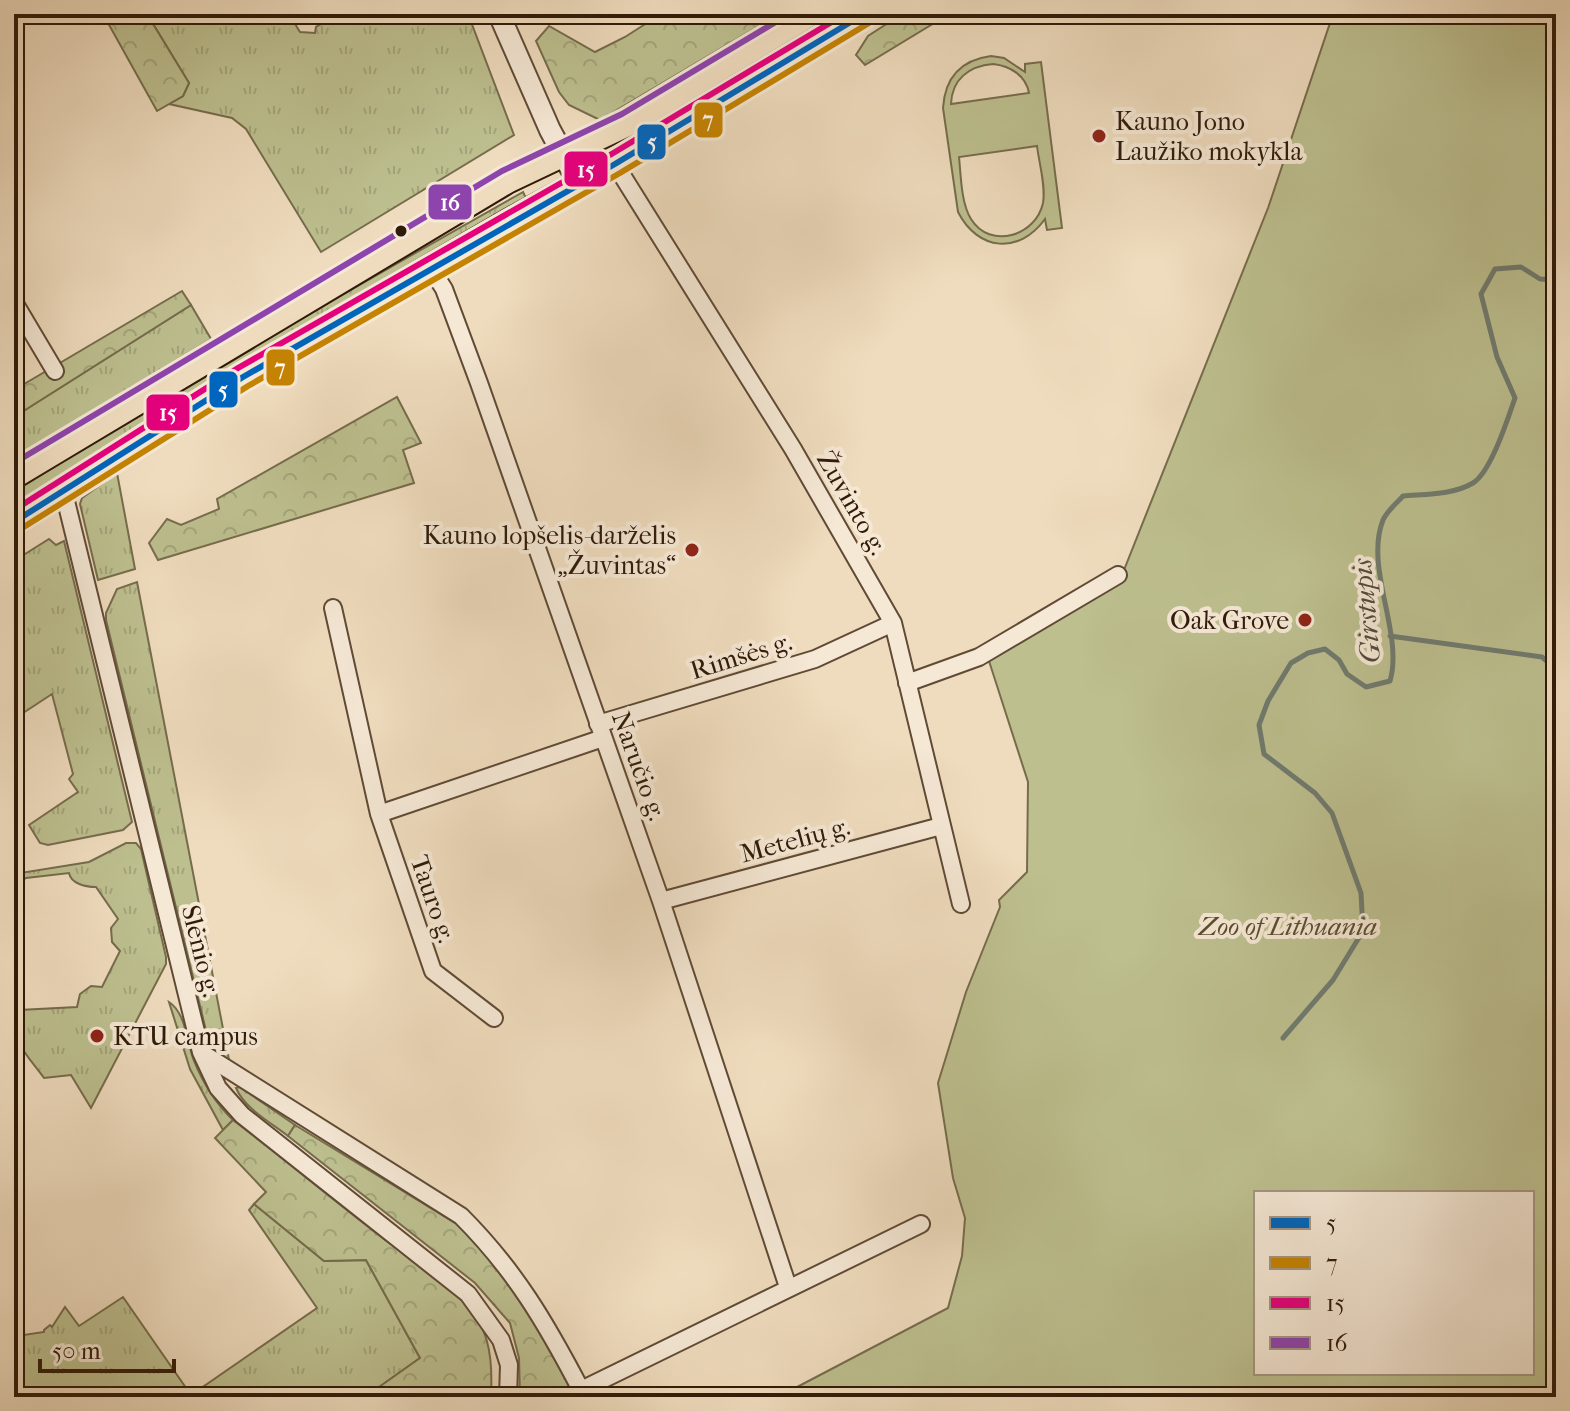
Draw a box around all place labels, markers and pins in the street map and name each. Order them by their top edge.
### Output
place label: Kauno Jono Laužiko mokykla [1115,106,1303,167]
marker: Kauno Jono Laužiko mokykla [1090,127,1108,145]
unlabelled marker [393,223,409,239]
place label: Kauno lopšelis-darželis „Žuvintas“ [423,520,676,581]
marker: Kauno lopšelis-darželis „Žuvintas“ [683,541,701,559]
place label: Oak Grove [1170,605,1289,636]
marker: Oak Grove [1296,611,1314,629]
place label: KTU campus [113,1021,258,1052]
marker: KTU campus [88,1027,106,1045]

